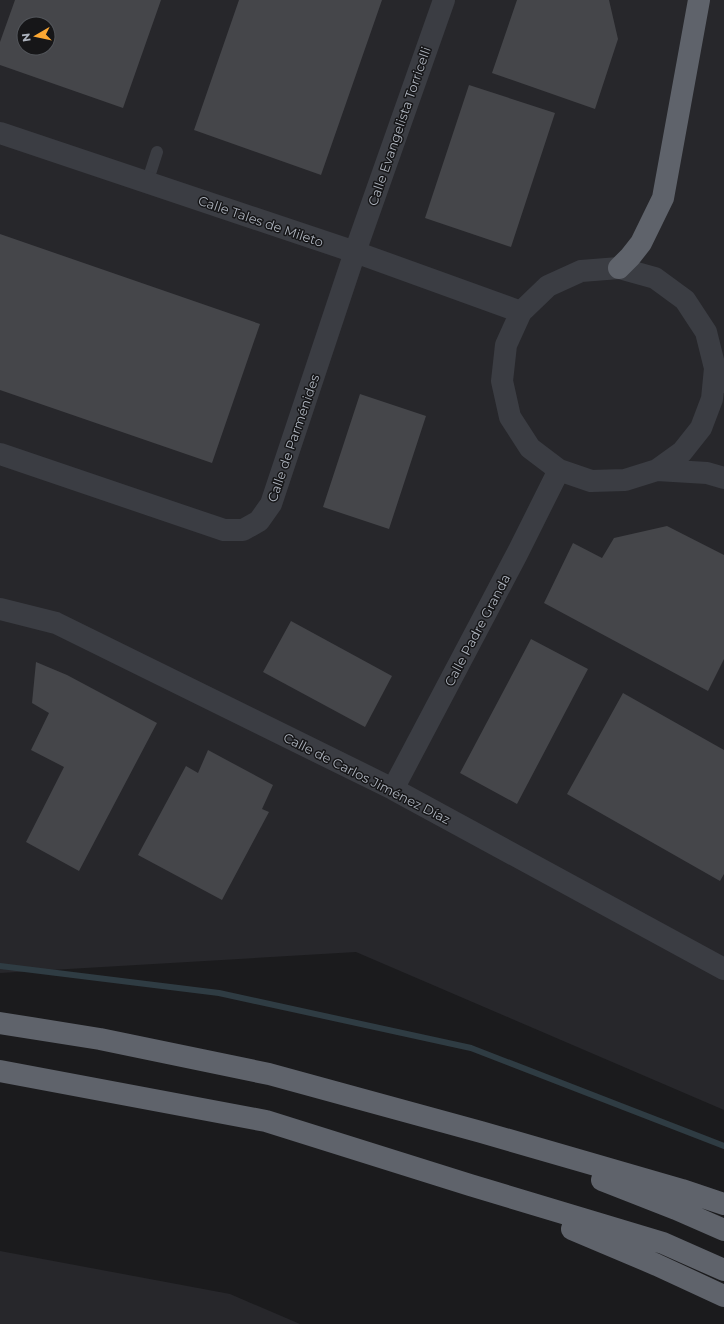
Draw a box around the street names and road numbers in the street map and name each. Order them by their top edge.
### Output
street label: Calle Evangelista Torricelli [364,44,434,208]
street label: Calle Tales de Mileto [196,192,326,250]
street label: Calle de Parménides [264,372,322,504]
street label: Calle Padre Granda [441,571,513,689]
street label: Calle de Carlos Jiménez Díaz [281,729,453,827]

